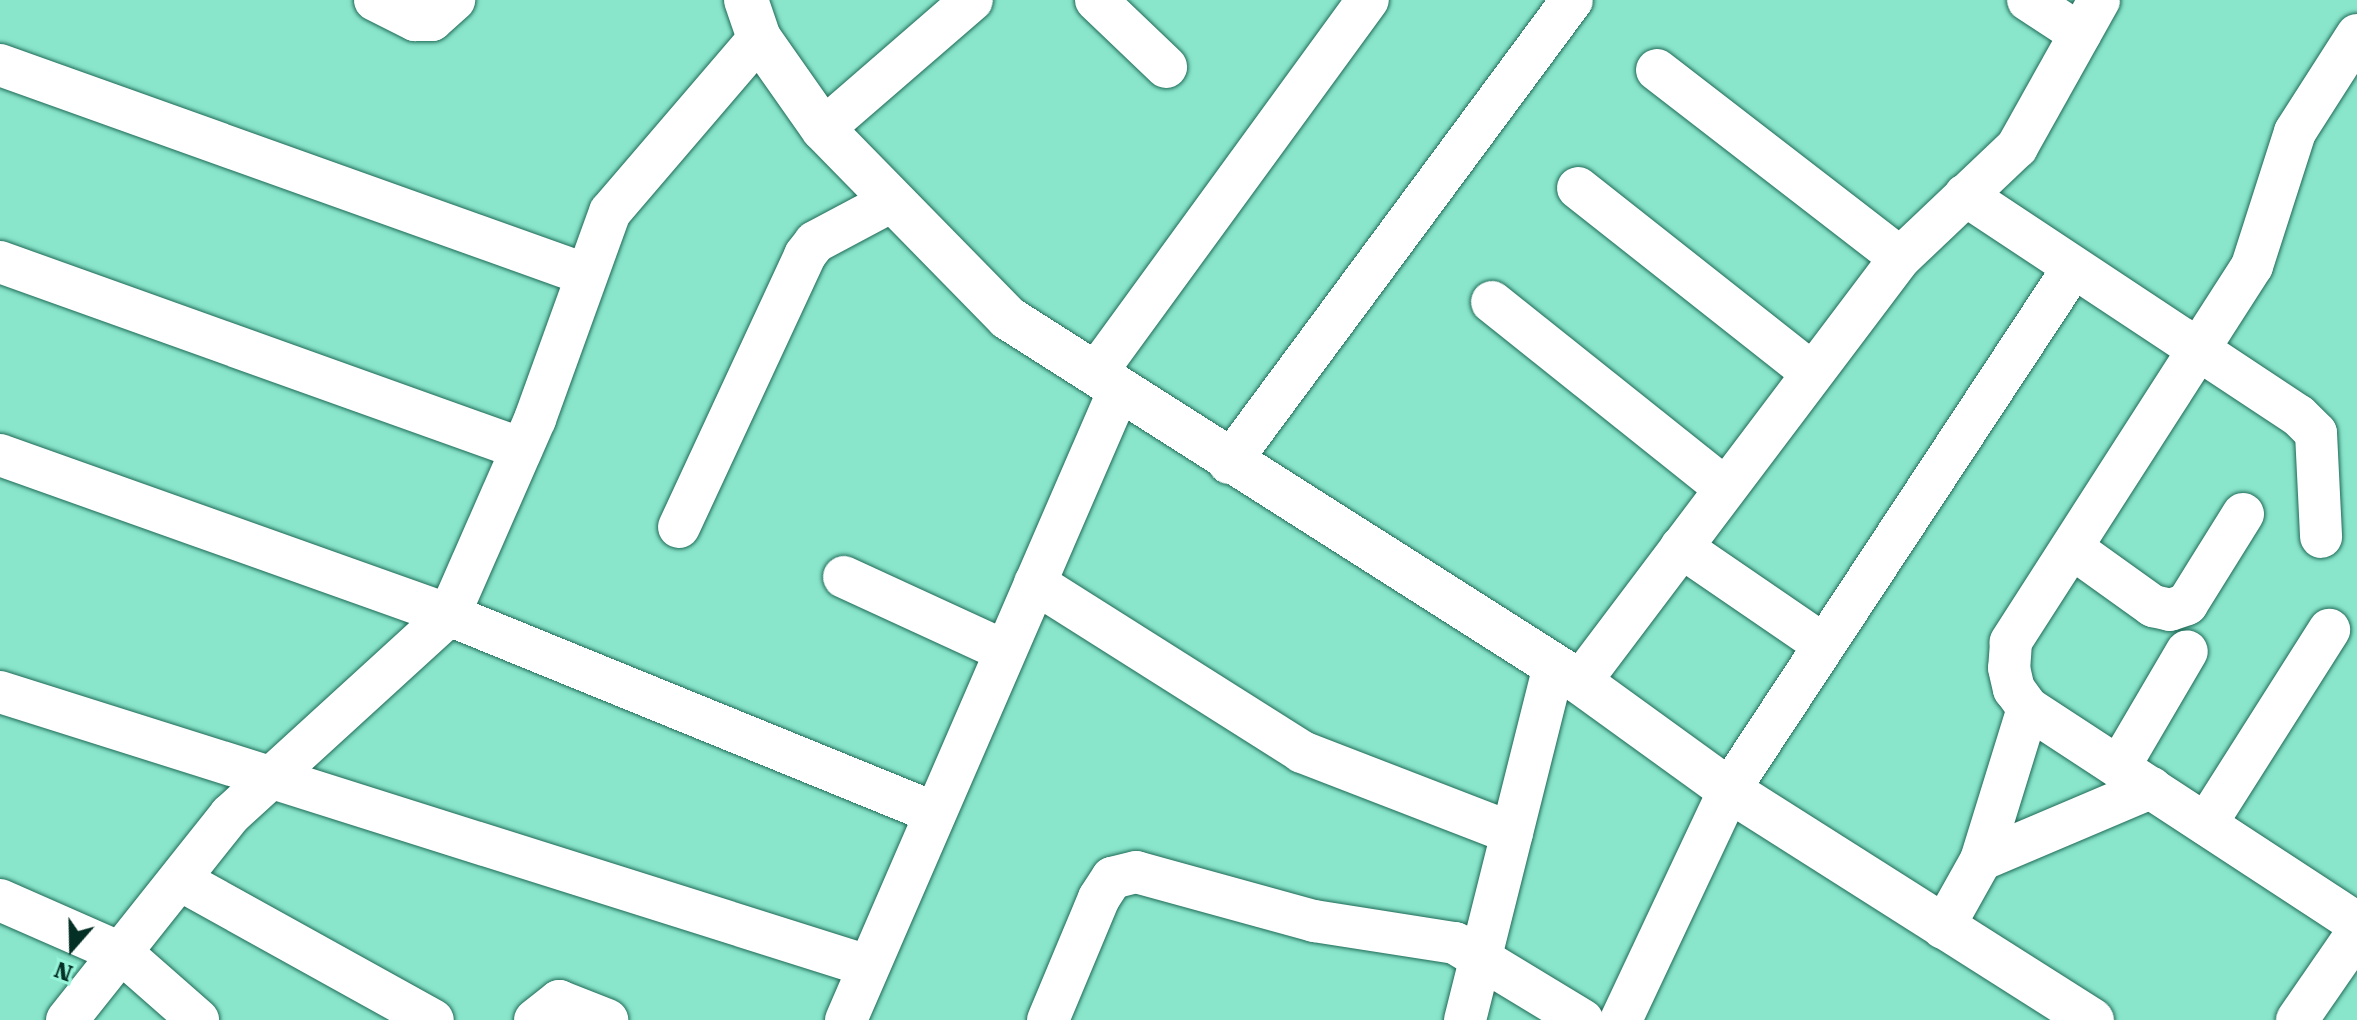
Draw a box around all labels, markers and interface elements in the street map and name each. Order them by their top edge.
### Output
north arrow [32,908,112,988]
text: N [51,956,76,986]

